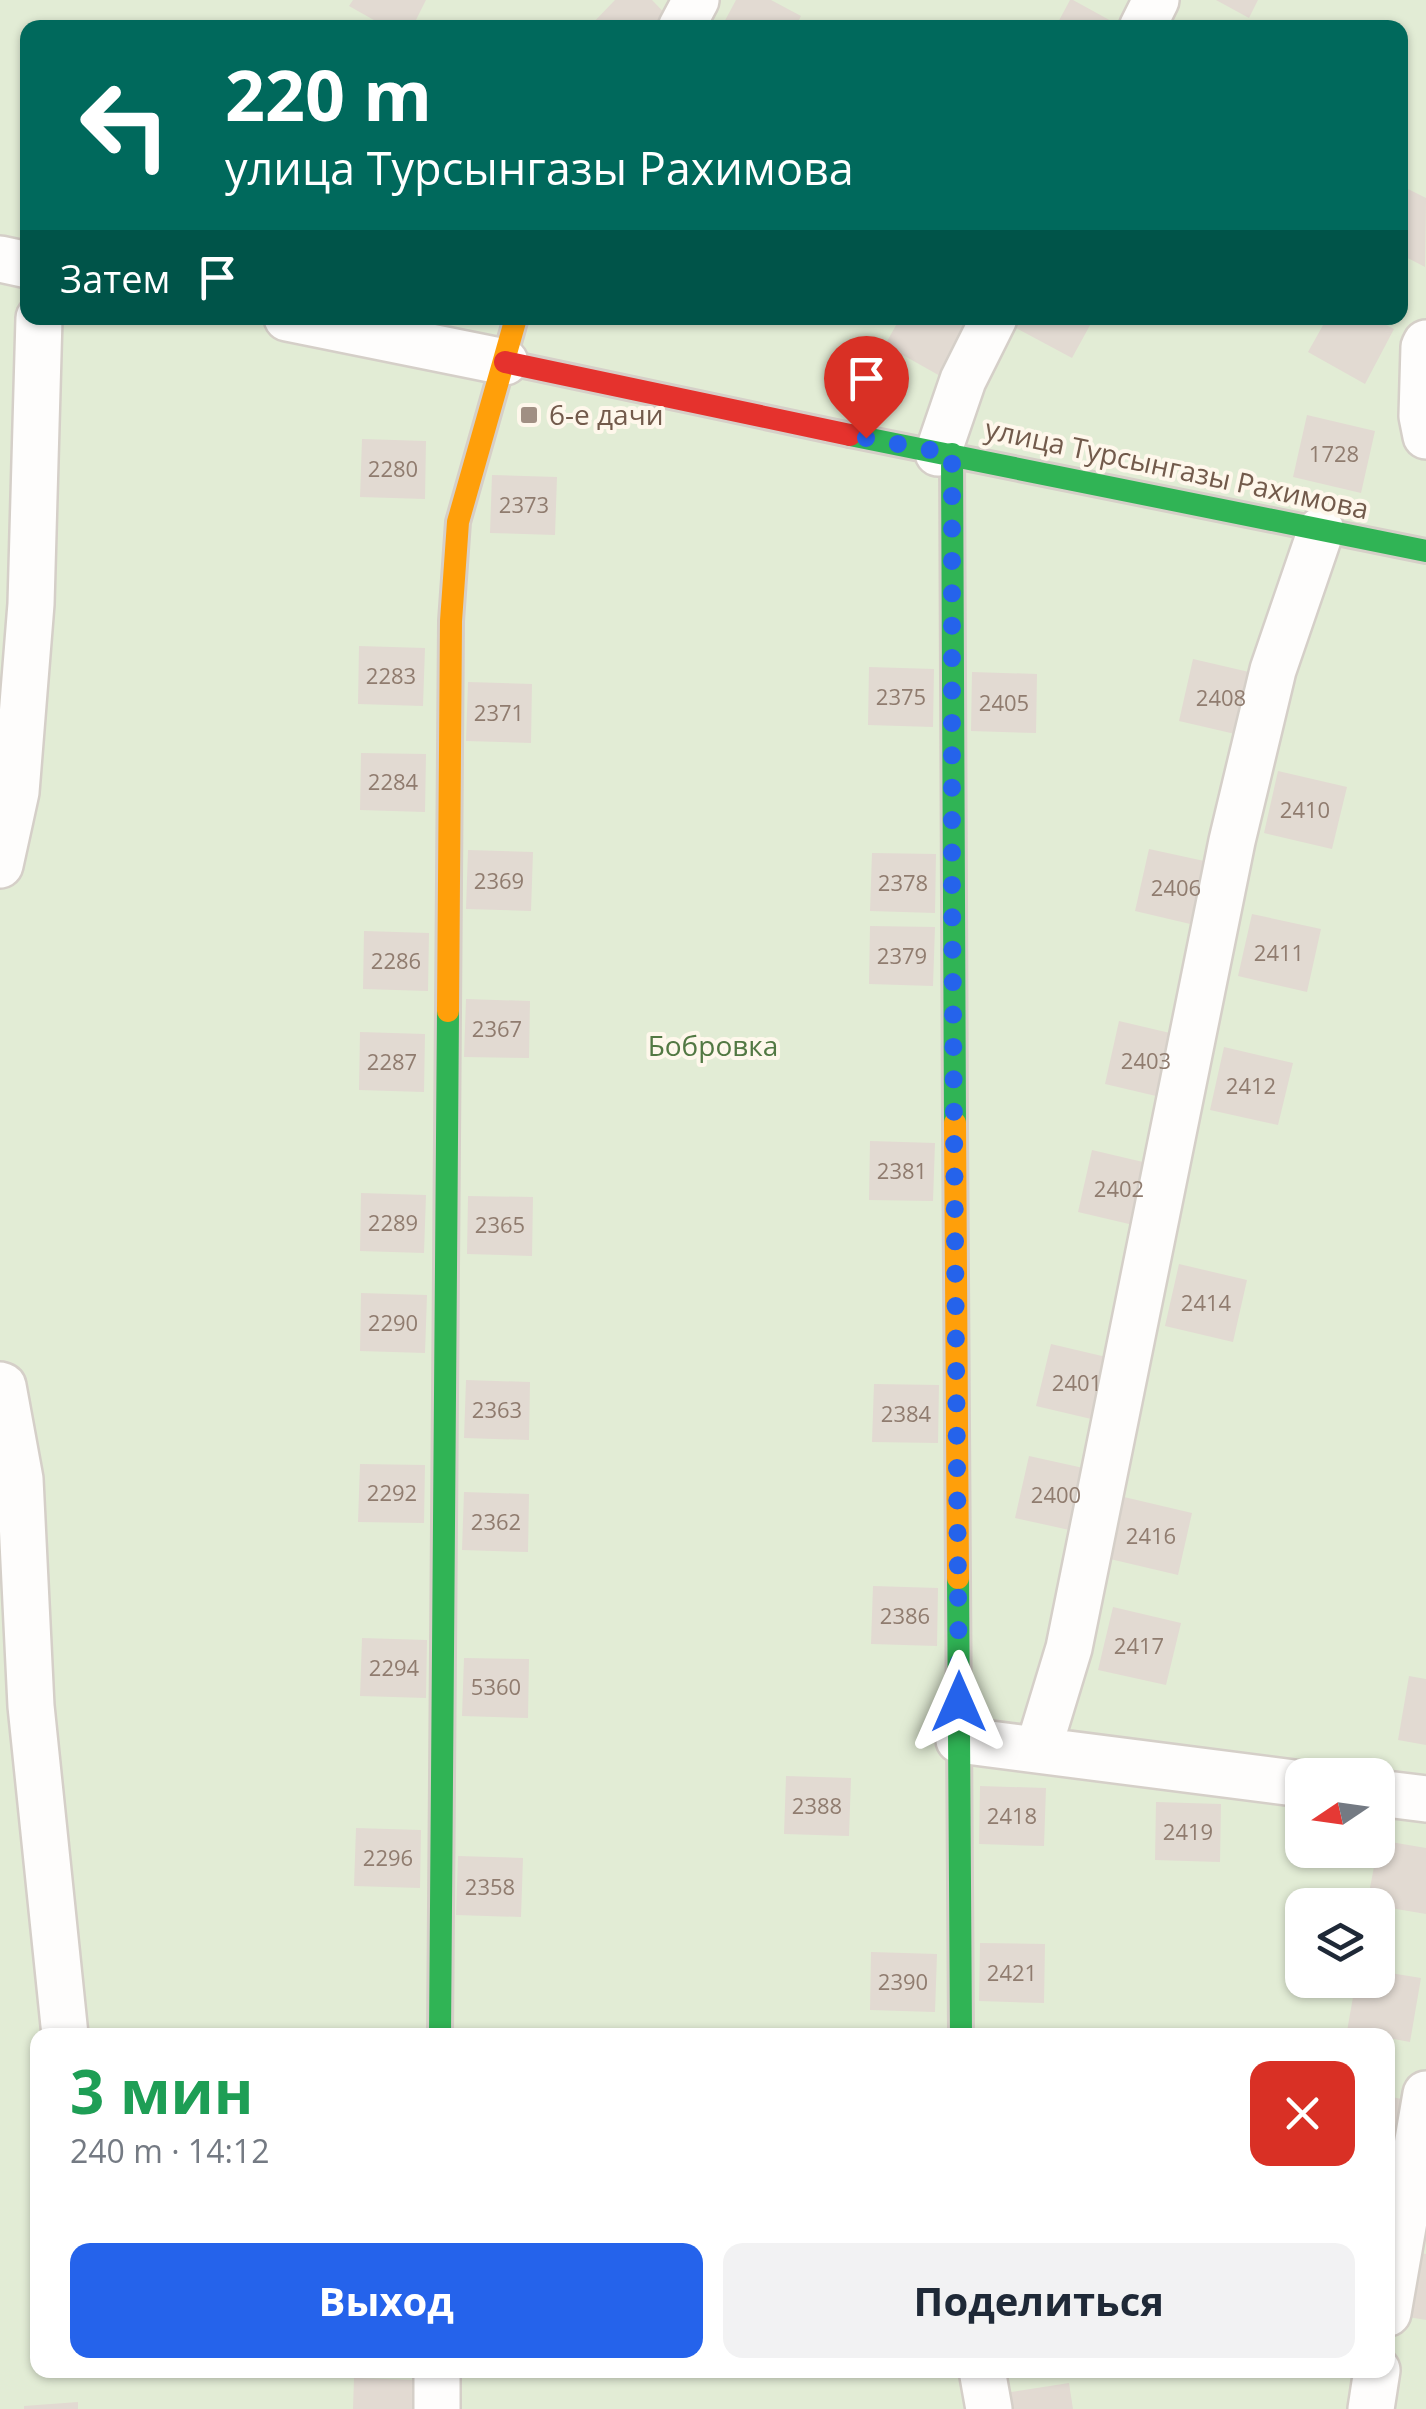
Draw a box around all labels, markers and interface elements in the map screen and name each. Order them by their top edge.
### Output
text: 220 m [225,46,432,142]
icon: left [60,60,190,190]
text: улица Турсынгазы Рахимова [225,137,854,198]
icon: arrive [190,250,245,305]
text: Затем [60,252,170,304]
pin [824,336,909,439]
icon: arrive [839,351,894,406]
place label: 6-е дачи [549,395,663,433]
marker: 6-е дачи [518,404,540,426]
street label: улица Турсынгазы Рахимова [982,409,1373,527]
house number: 1728 [1309,438,1359,468]
house number: 2280 [368,453,418,483]
house number: 2373 [499,489,549,519]
house number: 2283 [366,660,416,690]
house number: 2375 [876,681,926,711]
house number: 2408 [1196,682,1246,712]
house number: 2405 [979,687,1029,717]
house number: 2371 [474,697,524,727]
house number: 2284 [368,766,419,796]
house number: 2410 [1280,794,1330,824]
house number: 2369 [474,865,524,895]
house number: 2378 [878,867,928,897]
house number: 2406 [1151,872,1201,902]
house number: 2411 [1254,937,1304,967]
house number: 2379 [877,940,927,970]
house number: 2286 [371,945,421,975]
house number: 2367 [472,1013,522,1043]
park label: Бобровка [648,1026,778,1064]
house number: 2403 [1121,1045,1171,1075]
house number: 2287 [367,1046,417,1076]
house number: 2412 [1226,1070,1276,1100]
house number: 2381 [877,1155,927,1185]
house number: 2402 [1094,1173,1144,1203]
house number: 2289 [368,1207,418,1237]
house number: 2365 [475,1209,525,1239]
house number: 2414 [1181,1287,1232,1317]
house number: 2290 [368,1307,418,1337]
house number: 2401 [1052,1367,1102,1397]
house number: 2363 [472,1394,522,1424]
house number: 2384 [881,1398,932,1428]
house number: 2292 [367,1477,417,1507]
house number: 2400 [1031,1479,1081,1509]
house number: 2362 [471,1506,521,1536]
house number: 2416 [1126,1520,1176,1550]
house number: 2386 [880,1600,930,1630]
house number: 2417 [1114,1630,1164,1660]
position arrow [907,1650,1011,1754]
house number: 2294 [369,1652,420,1682]
house number: 5360 [471,1671,521,1701]
north arrow [1285,1758,1395,1868]
map controls [1285,1758,1395,1998]
house number: 2388 [792,1790,842,1820]
house number: 2418 [987,1800,1037,1830]
house number: 2419 [1163,1816,1213,1846]
house number: 2296 [363,1842,413,1872]
house number: 2358 [465,1871,515,1901]
button: layers [1285,1888,1395,1998]
house number: 2421 [987,1957,1037,1987]
house number: 2390 [878,1966,928,1996]
text: 3 мин [70,2050,254,2132]
button: close [1250,2061,1355,2166]
text: 240 m · 14:12 [70,2129,269,2172]
button: Выход [70,2243,703,2358]
button: Поделиться [723,2243,1355,2358]

